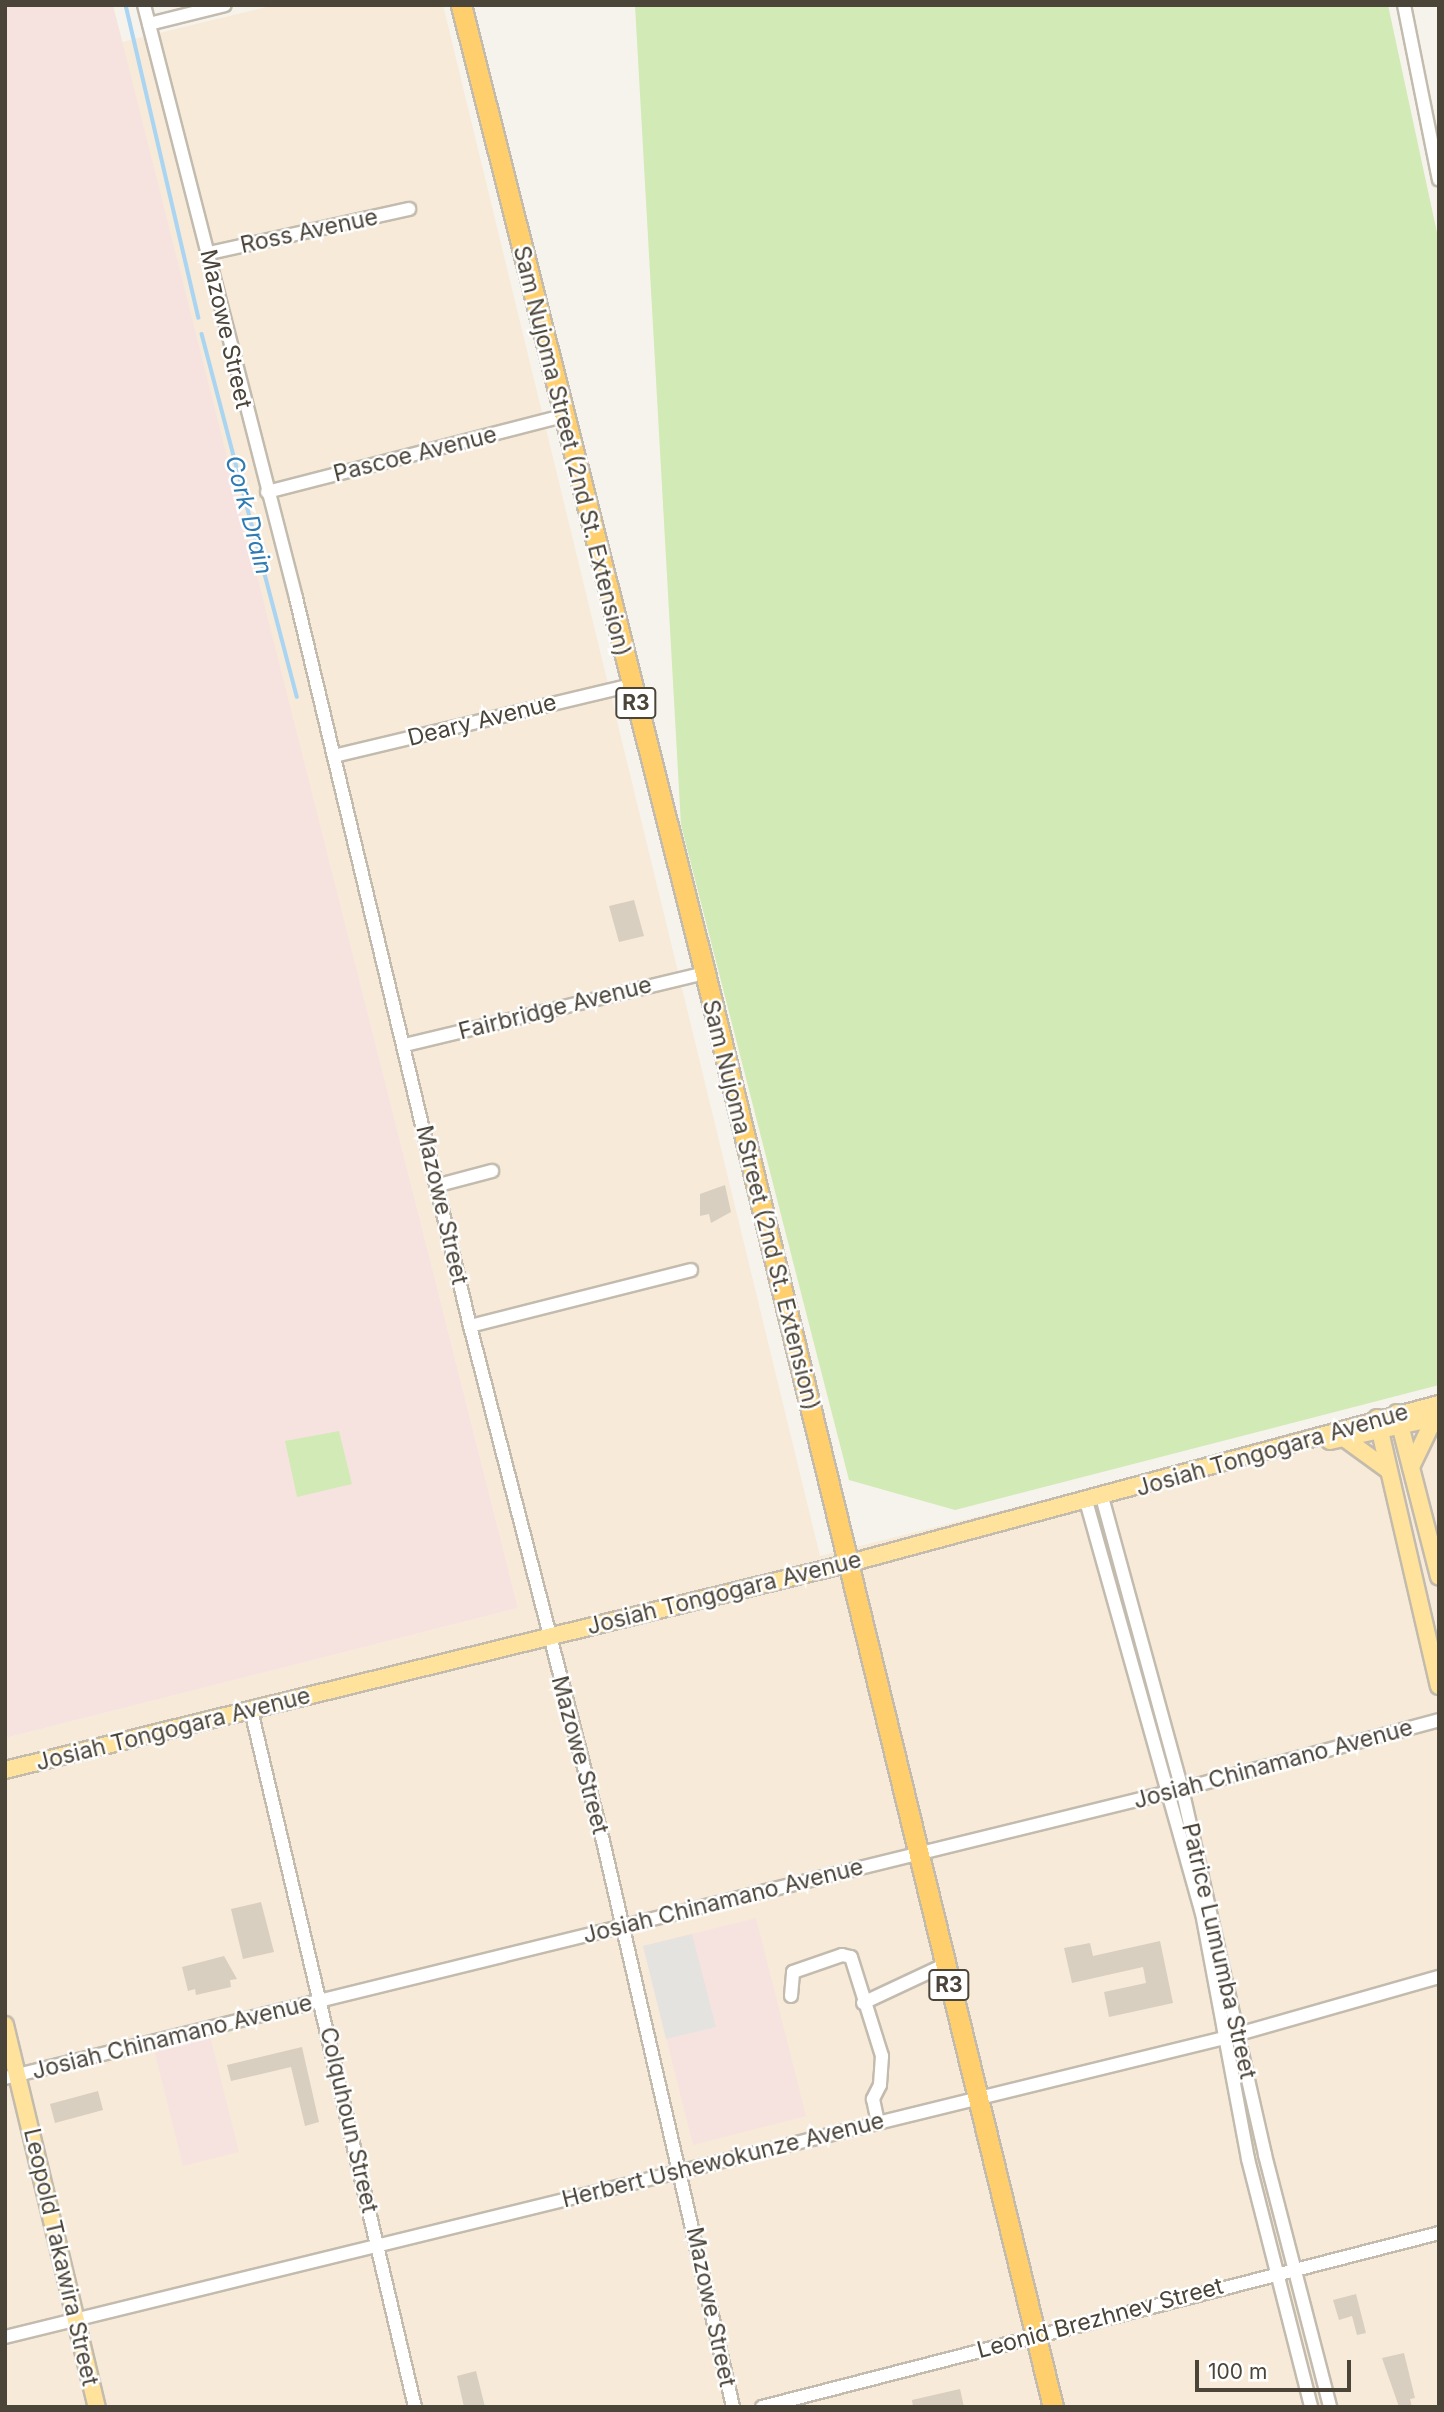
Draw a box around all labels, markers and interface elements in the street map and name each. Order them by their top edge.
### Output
street label: Ross Avenue [238,203,380,259]
street label: Sam Nujoma Street (2nd St. Extension) [508,243,636,659]
street label: Mazowe Street [194,247,258,411]
street label: Pascoe Avenue [330,420,500,488]
water label: Cork Drain [219,452,279,578]
road number: R3 [615,686,657,720]
street label: Deary Avenue [405,688,559,752]
street label: Fairbridge Avenue [456,971,654,1045]
street label: Sam Nujoma Street (2nd St. Extension) [697,997,825,1413]
street label: Mazowe Street [410,1123,474,1287]
street label: Josiah Tongogara Avenue [1133,1398,1411,1502]
street label: Josiah Tongogara Avenue [584,1546,864,1640]
street label: Mazowe Street [546,1673,614,1837]
street label: Josiah Tongogara Avenue [33,1682,313,1776]
street label: Josiah Chinamano Avenue [1130,1713,1416,1815]
street label: Patrice Lumumba Street [1176,1820,1262,2082]
street label: Josiah Chinamano Avenue [580,1853,866,1949]
road number: R3 [928,1968,970,2002]
street label: Josiah Chinamano Avenue [29,1989,315,2085]
street label: Colquhoun Street [314,2024,384,2216]
street label: Herbert Ushewokunze Avenue [559,2107,887,2213]
street label: Leopold Takawira Street [18,2126,104,2388]
street label: Mazowe Street [681,2225,741,2389]
street label: Leonid Brezhnev Street [974,2272,1226,2364]
scale bar [1199,2346,1355,2390]
text: 100 m [1208,2359,1267,2384]

